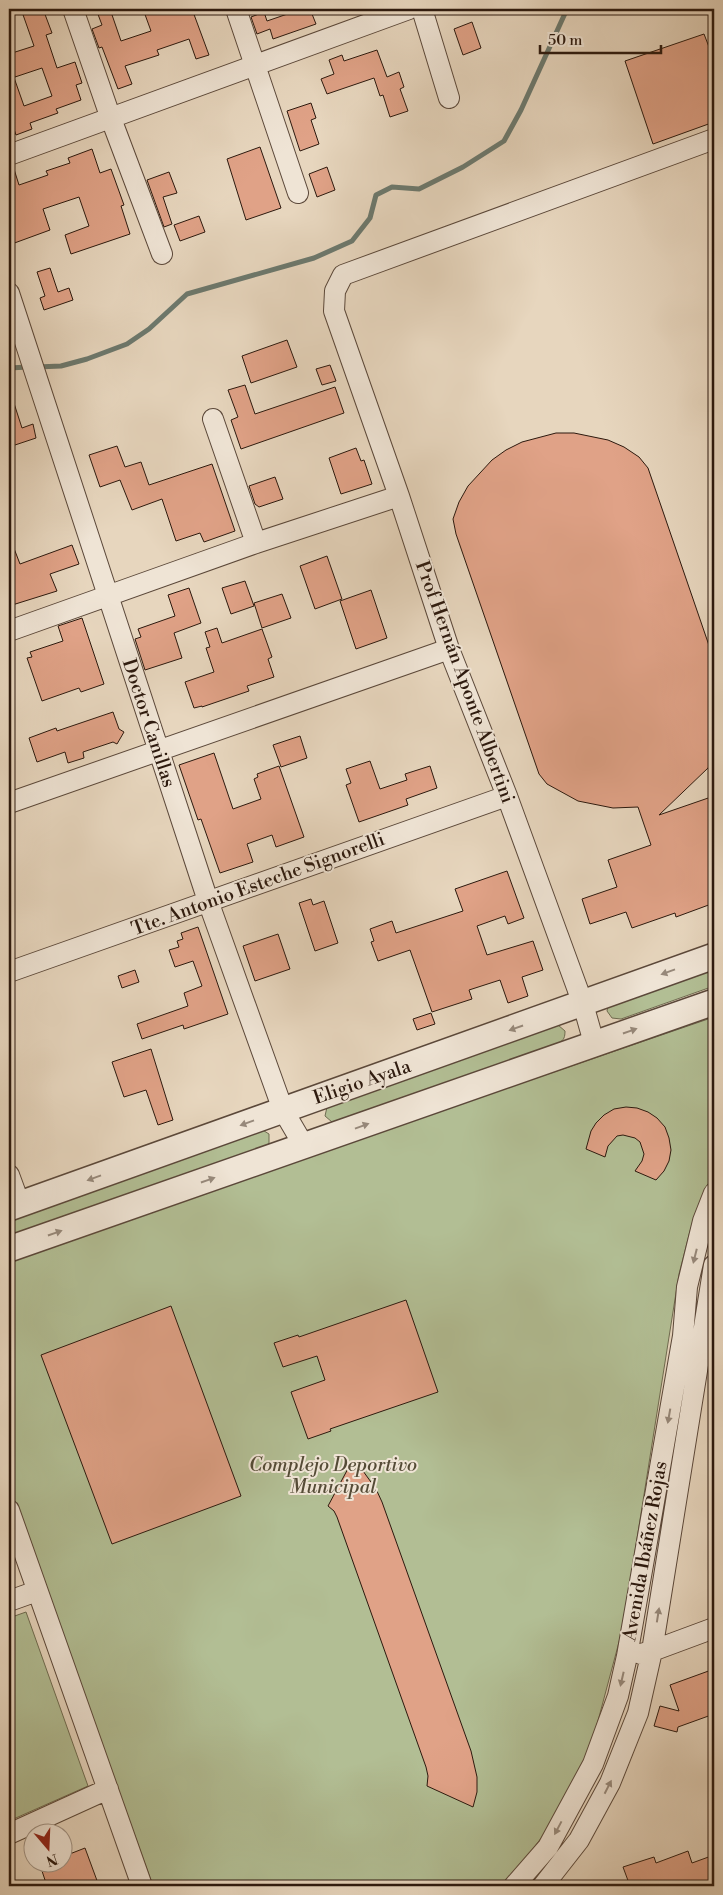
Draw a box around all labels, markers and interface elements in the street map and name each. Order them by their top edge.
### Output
scale bar [540,22,662,54]
text: 50 m [548,31,582,50]
street label: Prof Hernán Aponte Albertini [410,558,520,806]
street label: Doctor Canillas [117,656,181,790]
street label: Tte. Antonio Esteche Signorelli [128,827,388,941]
one-way arrow [661,969,676,976]
one-way arrow [508,1025,523,1032]
one-way arrow [623,1027,638,1034]
street label: Eligio Ayala [310,1054,414,1110]
one-way arrow [239,1119,254,1127]
one-way arrow [354,1122,369,1129]
one-way arrow [86,1174,101,1182]
one-way arrow [201,1176,216,1184]
one-way arrow [48,1229,63,1237]
one-way arrow [691,1248,699,1263]
one-way arrow [664,1408,672,1424]
park label: Complejo Deportivo Municipal [249,1453,417,1499]
street label: Avenida Ibáñez Rojas [617,1459,673,1644]
one-way arrow [654,1606,662,1622]
one-way arrow [618,1672,626,1687]
one-way arrow [604,1780,612,1794]
one-way arrow [554,1821,562,1835]
north arrow [22,1822,72,1872]
text: N [44,1849,60,1870]

